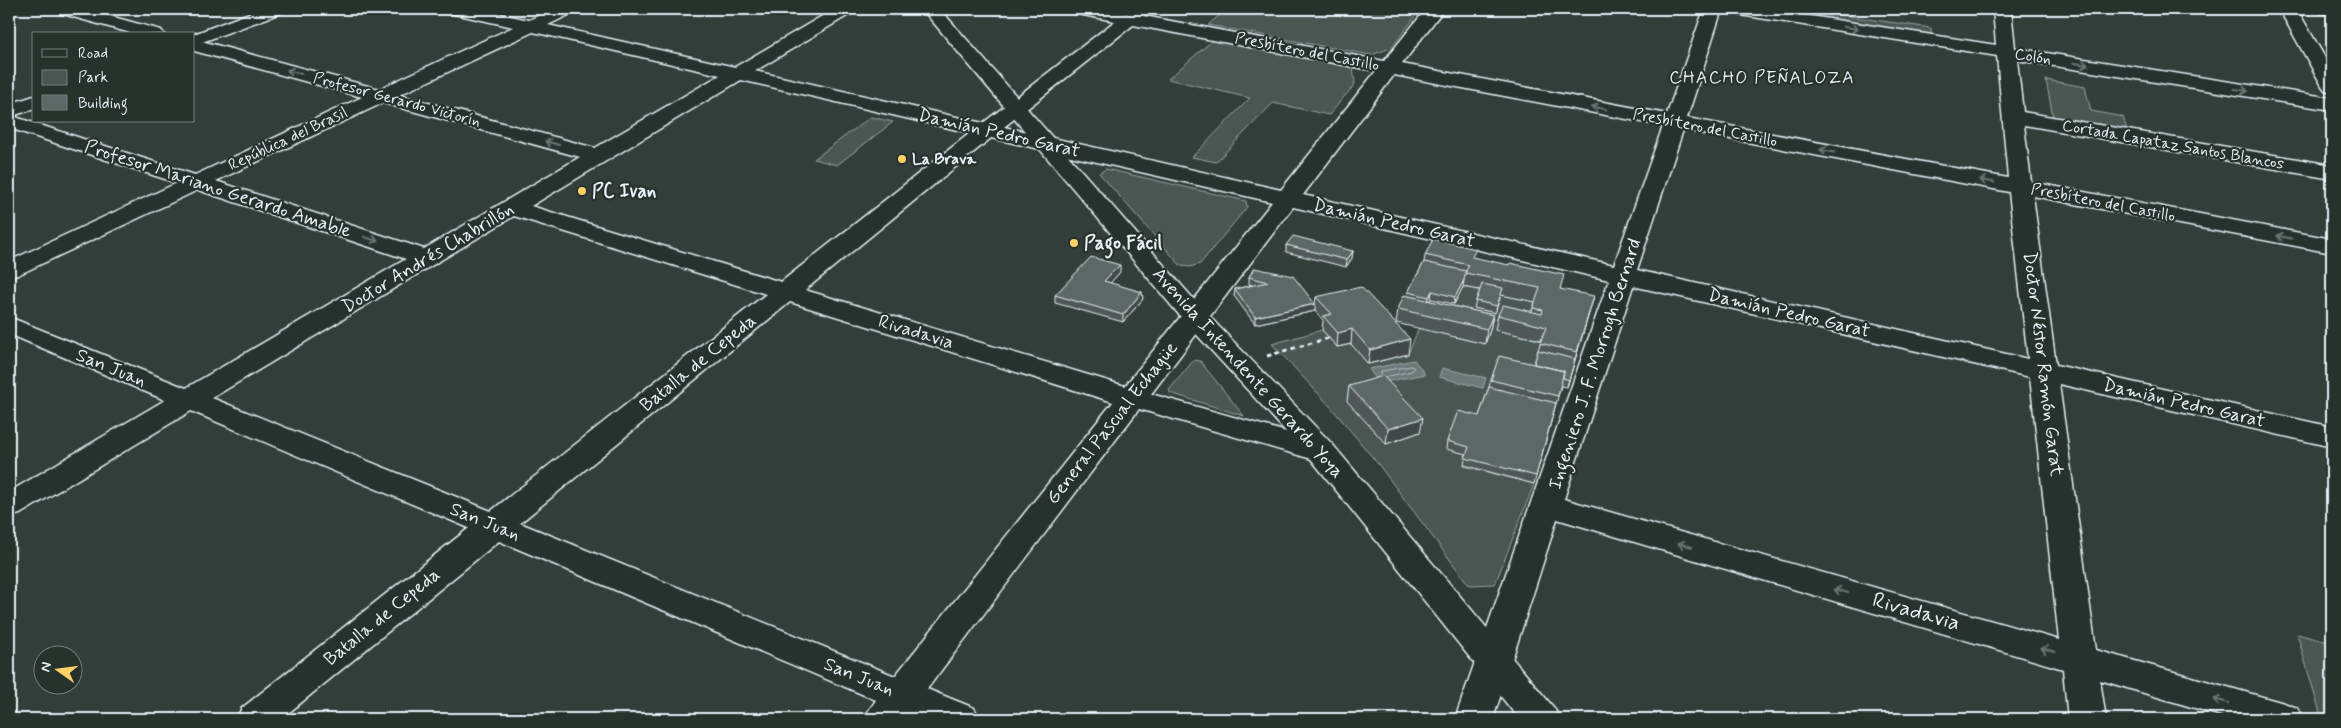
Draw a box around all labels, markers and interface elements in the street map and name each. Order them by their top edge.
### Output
one-way arrow [1843,23,1859,33]
street label: Presbítero del Castillo [1233,28,1381,76]
legend [32,32,195,122]
text: Road [78,44,108,64]
street label: Colón [2013,44,2053,70]
one-way arrow [2072,60,2088,70]
one-way arrow [287,66,303,76]
district label: CHACHO PEÑALOZA [1669,66,1855,90]
text: Park [78,68,108,88]
street label: Profesor Gerardo Victorín [311,68,483,132]
one-way arrow [2233,85,2249,95]
text: Building [78,94,128,115]
street label: República del Brasil [225,102,351,176]
street label: Damián Pedro Garat [916,102,1082,164]
one-way arrow [1591,102,1607,112]
street label: Presbítero del Castillo [1631,104,1779,152]
street label: Cortada Capataz Santos Blancos [2060,115,2286,175]
street label: Profesor Mariano Gerardo Amable [81,134,355,244]
one-way arrow [544,138,560,147]
one-way arrow [1820,146,1836,155]
place label: La Brava [912,149,976,170]
marker: La Brava [896,153,908,165]
one-way arrow [1979,176,1995,185]
place label: PC Ivan [592,179,657,204]
street label: Presbítero del Castillo [2029,179,2177,227]
marker: PC Ivan [576,185,588,197]
street label: Damián Pedro Garat [1311,192,1477,254]
street label: Doctor Andrés Chabrillón [337,197,519,319]
place label: Pago Fácil [1084,231,1163,259]
one-way arrow [2277,232,2293,241]
one-way arrow [363,235,379,245]
street label: Ingeniero J. F. Morrogh Bernard [1543,235,1650,494]
marker: Pago Fácil [1068,237,1080,249]
street label: Doctor Néstor Ramón Garat [2017,250,2069,478]
street label: Avenida Intendente Gerardo Yoya [1146,262,1350,484]
street label: Damián Pedro Garat [1706,282,1872,344]
street label: Batalla de Cepeda [635,308,761,418]
street label: Rivadavia [875,309,957,355]
street label: General Pascual Echagüe [1041,336,1184,510]
street label: San Juan [72,343,150,393]
street label: Damián Pedro Garat [2101,372,2267,434]
street label: San Juan [446,497,524,547]
one-way arrow [1678,540,1694,550]
street label: Batalla de Cepeda [319,562,445,672]
one-way arrow [1834,585,1850,595]
street label: Rivadavia [1869,586,1963,638]
one-way arrow [2040,645,2056,655]
north arrow [32,646,82,696]
street label: San Juan [820,652,898,702]
text: N [36,660,56,674]
one-way arrow [2213,695,2229,705]

